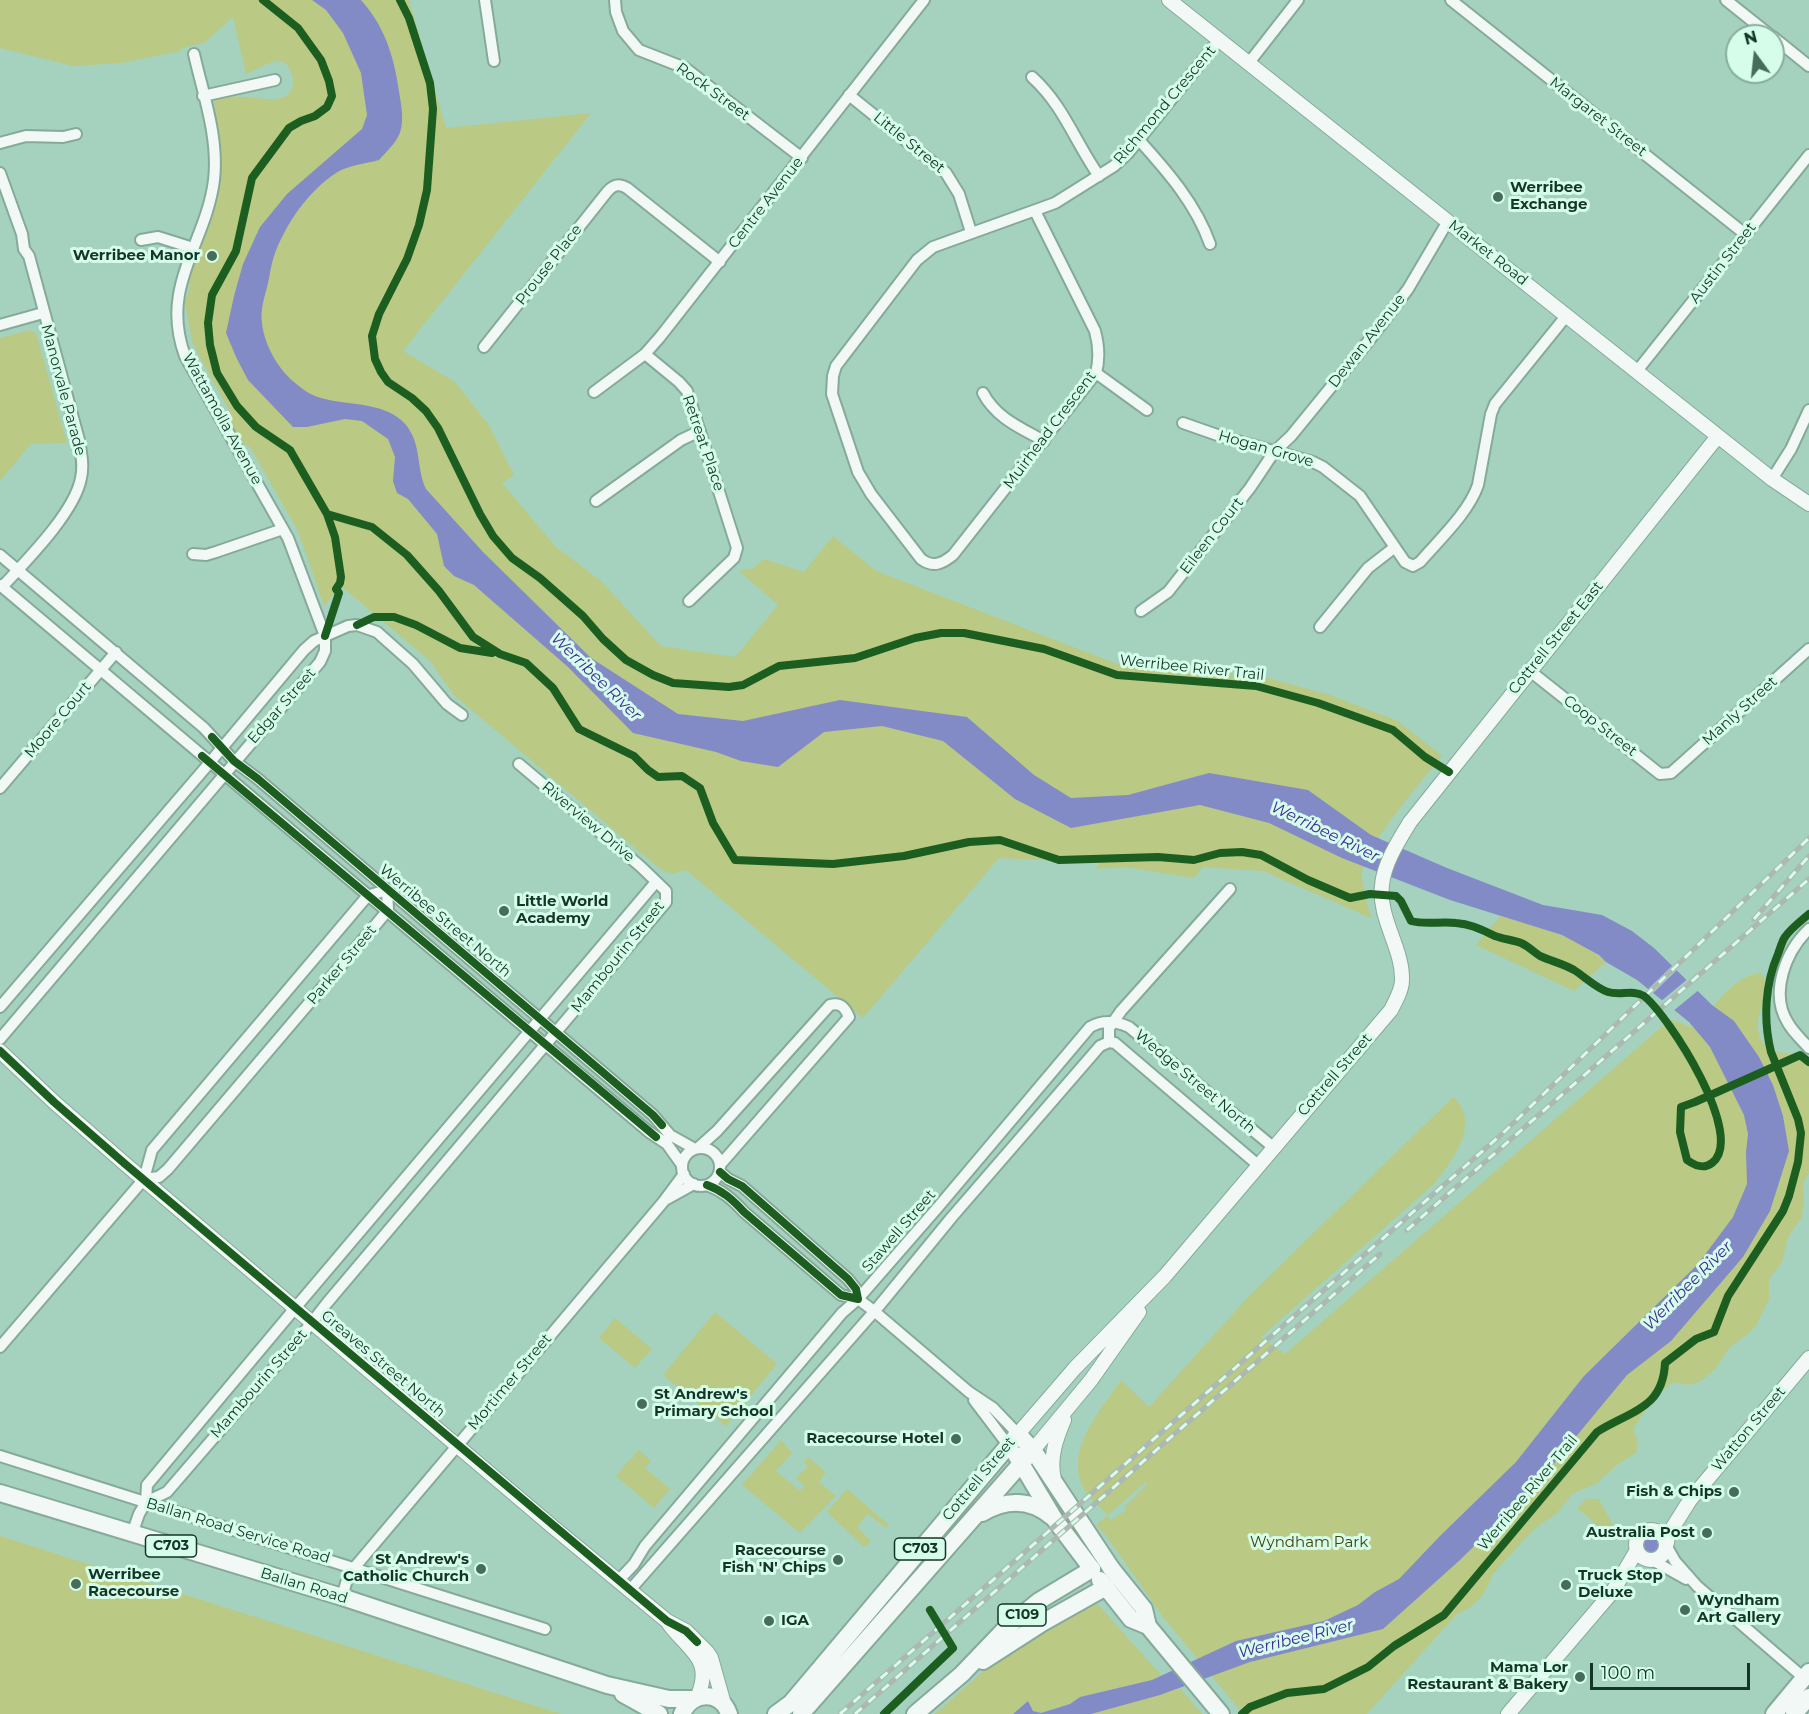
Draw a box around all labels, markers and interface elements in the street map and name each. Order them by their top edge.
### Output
north arrow [1725,24,1785,84]
text: N [1742,27,1759,49]
street label: Richmond Crescent [1110,42,1220,168]
street label: Rock Street [673,59,753,125]
street label: Margaret Street [1546,73,1650,161]
street label: Little Street [869,109,949,177]
street label: Centre Avenue [725,154,807,252]
place label: Werribee Exchange [1510,179,1587,214]
marker: Werribee Exchange [1491,190,1505,204]
street label: Market Road [1445,216,1531,290]
street label: Austin Street [1686,219,1760,307]
street label: Prouse Place [512,221,586,309]
place label: Werribee Manor [73,247,200,265]
marker: Werribee Manor [205,249,219,263]
street label: Dewan Avenue [1325,291,1409,391]
street label: Manorvale Parade [37,322,89,458]
street label: Wattamolla Avenue [178,350,266,488]
street label: Muirhead Crescent [1000,368,1100,492]
street label: Retreat Place [678,393,728,493]
street label: Hogan Grove [1216,427,1316,471]
street label: Eileen Court [1176,494,1248,578]
street label: Cottrell Street East [1505,578,1607,698]
water label: Werribee River [547,629,645,725]
street label: Werribee River Trail [1119,651,1265,685]
street label: Edgar Street [244,664,320,748]
street label: Manly Street [1699,673,1781,749]
street label: Moore Court [21,678,95,762]
street label: Coop Street [1560,692,1640,760]
street label: Riverview Drive [538,778,638,866]
water label: Werribee River [1268,798,1382,866]
street label: Werribee Street North [376,861,514,981]
place label: Little World Academy [516,893,608,928]
street label: Mambourin Street [568,898,668,1016]
marker: Little World Academy [497,904,511,918]
street label: Parker Street [304,922,380,1008]
street label: Wedge Street North [1131,1026,1259,1138]
street label: Cottrell Street [1294,1030,1376,1120]
street label: Stawell Street [858,1186,940,1276]
water label: Werribee River [1640,1238,1736,1334]
street label: Greaves Street North [317,1307,449,1421]
street label: Mambourin Street [207,1326,311,1442]
street label: Mortimer Street [464,1330,556,1434]
street label: Watton Street [1708,1383,1790,1475]
place label: St Andrew's Primary School [654,1386,773,1421]
marker: St Andrew's Primary School [635,1397,649,1411]
place label: Racecourse Hotel [806,1430,944,1448]
street label: Werribee River Trail [1474,1431,1582,1555]
marker: Racecourse Hotel [949,1432,963,1446]
street label: Cottrell Street [939,1433,1019,1525]
place label: Fish & Chips [1626,1483,1722,1501]
marker: Fish & Chips [1727,1485,1741,1499]
street label: Ballan Road Service Road [144,1494,332,1568]
place label: Australia Post [1586,1524,1695,1542]
marker: Australia Post [1700,1526,1714,1540]
park label: Wyndham Park [1250,1534,1368,1552]
road number: C703 [146,1535,196,1557]
road number: C703 [894,1538,946,1560]
place label: Racecourse Fish 'N' Chips [722,1542,826,1577]
place label: St Andrew's Catholic Church [343,1551,469,1586]
marker: Racecourse Fish 'N' Chips [831,1553,845,1567]
marker: St Andrew's Catholic Church [474,1562,488,1576]
street label: Ballan Road [258,1564,350,1608]
place label: Werribee Racecourse [88,1566,179,1601]
place label: Truck Stop Deluxe [1578,1567,1663,1602]
marker: Werribee Racecourse [69,1577,83,1591]
marker: Truck Stop Deluxe [1559,1578,1573,1592]
place label: Wyndham Art Gallery [1697,1592,1781,1627]
marker: Wyndham Art Gallery [1678,1603,1692,1617]
road number: C109 [998,1604,1046,1626]
place label: IGA [781,1612,809,1630]
marker: IGA [762,1614,776,1628]
water label: Werribee River [1236,1615,1356,1663]
scale bar [1593,1651,1754,1689]
place label: Mama Lor Restaurant & Bakery [1407,1659,1568,1694]
text: 100 m [1601,1662,1655,1684]
marker: Mama Lor Restaurant & Bakery [1573,1670,1587,1684]

